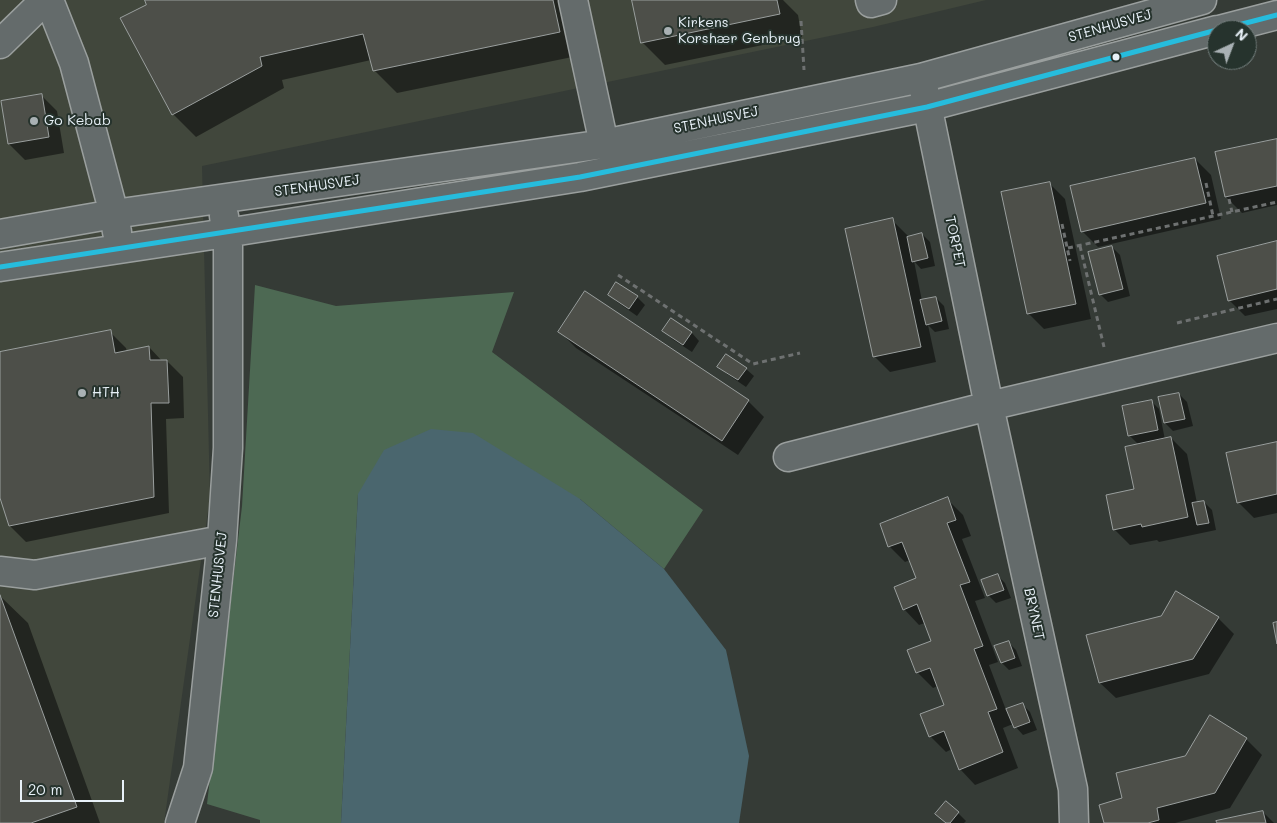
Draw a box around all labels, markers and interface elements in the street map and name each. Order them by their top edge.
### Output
street label: STENHUSVEJ [1066,6,1154,46]
place label: Kirkens Korshær Genbrug [678,15,800,48]
north arrow [1207,20,1257,70]
text: N [1232,24,1252,45]
marker: Kirkens Korshær Genbrug [662,25,674,37]
unlabelled marker [1111,52,1121,62]
street label: STENHUSVEJ [672,103,760,137]
place label: Go Kebab [44,113,111,129]
marker: Go Kebab [28,115,40,127]
street label: STENHUSVEJ [273,172,361,200]
street label: TORPET [941,215,969,269]
place label: HTH [92,385,120,401]
marker: HTH [76,387,88,399]
street label: STENHUSVEJ [205,531,231,619]
street label: BRYNET [1020,586,1048,642]
scale bar [22,770,126,802]
text: 20 m [28,779,62,799]

